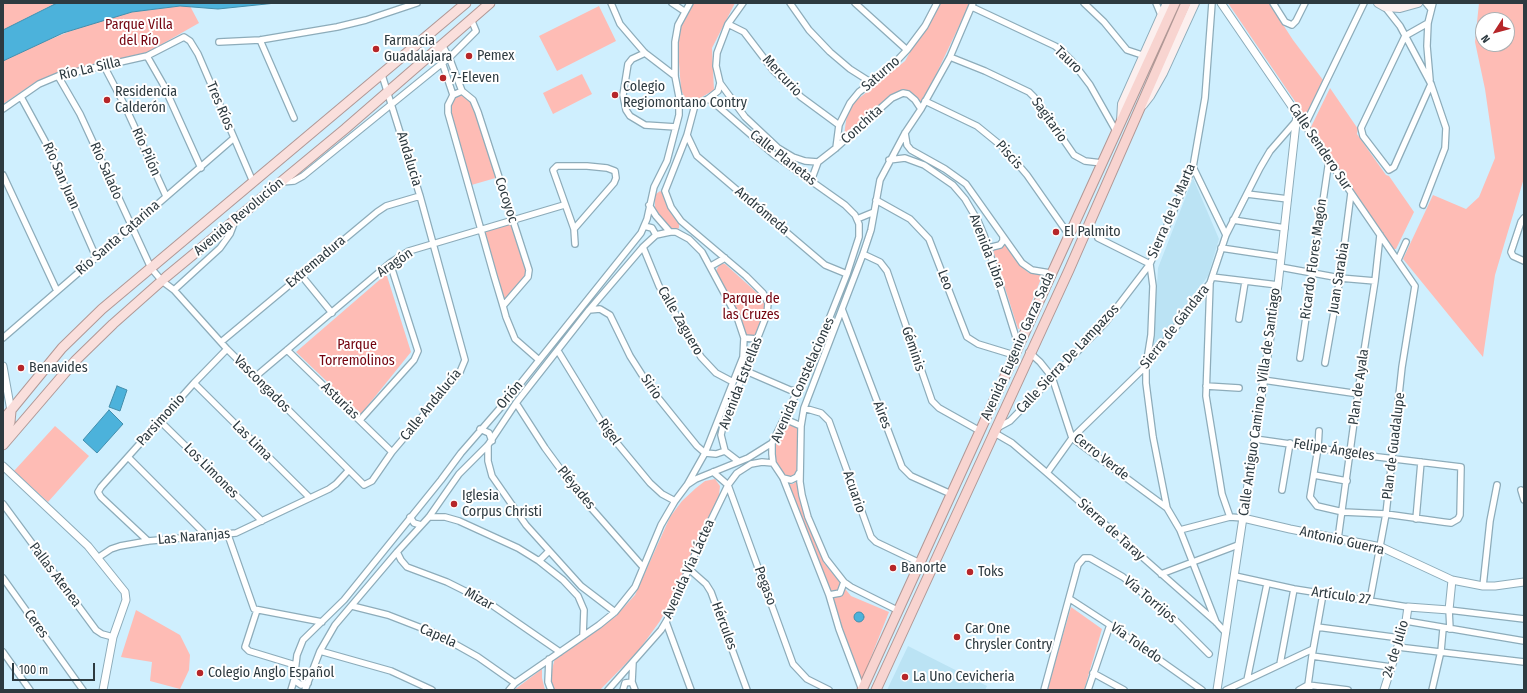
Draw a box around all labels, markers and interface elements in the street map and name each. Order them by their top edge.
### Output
north arrow [1475,12,1515,52]
park label: Parque Villa del Río [105,17,173,50]
text: N [1478,32,1493,45]
place label: Farmacia Guadalajara [384,33,452,66]
street label: Tauro [1051,43,1085,77]
marker: Farmacia Guadalajara [371,44,381,54]
place label: Pemex [477,48,515,64]
marker: Pemex [464,51,474,61]
street label: Mercurio [759,52,805,100]
street label: Saturno [858,53,904,95]
street label: Río La Silla [58,54,122,84]
place label: 7-Eleven [451,70,499,86]
marker: 7-Eleven [438,73,448,83]
street label: Tres Ríos [202,79,238,133]
place label: Colegio Regiomontano Contry [623,79,747,112]
place label: Residencia Calderón [115,84,177,116]
marker: Colegio Regiomontano Contry [610,90,620,100]
street label: Sagitario [1028,94,1070,146]
marker: Residencia Calderón [102,95,112,105]
street label: Calle Sendero Sur [1285,100,1355,194]
street label: Conchita [838,102,886,148]
street label: Río Pilón [128,125,164,179]
street label: Calle Planetas [746,127,820,189]
street label: Andalucia [393,130,425,188]
street label: Piscis [992,137,1026,173]
street label: Río San Juan [39,140,83,212]
street label: Río Salado [86,140,126,202]
street label: Sierra de la Marta [1144,161,1200,261]
street label: Avenida Revolución [191,175,287,259]
street label: Cocoyoc [491,175,521,225]
street label: Andrómeda [731,183,793,239]
street label: Río Santa Catarina [73,197,163,279]
street label: Ricardo Flores Magón [1297,197,1331,321]
street label: Avenida Libra [965,212,1009,290]
place label: El Palmito [1064,224,1120,240]
marker: El Palmito [1051,227,1061,237]
street label: Extremadura [283,232,349,292]
street label: Juan Sarabia [1325,241,1353,315]
street label: Aragón [374,245,416,281]
street label: Leo [934,268,956,292]
street label: Avenida Eugenio Garza Sada [978,269,1058,423]
street label: Sierra de Gándara [1137,281,1213,373]
street label: Calle Zaguero [654,284,706,358]
street label: Calle Antiguo Camino a Villa de Santiago [1236,287,1284,517]
park label: Parque de las Cruzes [722,291,780,324]
street label: Calle Sierra De Lampazos [1013,301,1123,417]
street label: Avenida Constelaciones [768,315,838,445]
street label: Géminis [898,324,928,374]
street label: Avenida Estrellas [716,334,766,432]
park label: Parque Torremolinos [319,337,395,370]
street label: Plan de Ayala [1345,348,1373,426]
street label: Vascongados [230,352,294,416]
place label: Benavides [29,360,88,376]
marker: Benavides [16,363,26,373]
street label: Calle Andalucía [397,366,465,444]
street label: Sirio [637,371,665,403]
street label: Orión [493,377,527,413]
street label: Asturias [317,379,363,423]
street label: Parsimonio [133,391,189,449]
street label: Plan de Guadalupe [1379,391,1409,501]
street label: Aires [869,399,895,431]
street label: Rigel [594,416,624,448]
street label: Las Lima [229,418,275,464]
street label: Cerro Verde [1070,430,1132,484]
street label: Felipe Ángeles [1292,435,1376,465]
street label: Los Limones [180,440,242,502]
street label: Pléyades [553,463,599,513]
street label: Acuario [839,469,869,515]
place label: Iglesia Corpus Christi [462,488,542,520]
street label: Sierra de Taray [1074,495,1148,565]
marker: Iglesia Corpus Christi [449,499,459,509]
street label: Avenida Vía Láctea [660,517,718,621]
street label: Antonio Guerra [1298,523,1386,559]
street label: Las Naranjas [157,525,231,549]
street label: Pallas Atenea [25,539,85,611]
place label: Banorte [901,560,946,576]
marker: Banorte [888,563,898,573]
street label: Pegaso [750,564,780,608]
place label: Toks [978,564,1004,580]
marker: Toks [965,567,975,577]
street label: Vía Torrijos [1120,573,1180,627]
street label: Mizar [462,584,496,614]
street label: Artículo 27 [1310,584,1372,608]
street label: Hércules [708,600,740,652]
street label: Ceres [20,606,52,642]
street label: 24 de Julio [1379,618,1413,680]
street label: Vía Toledo [1107,619,1165,667]
street label: Capela [417,620,459,652]
place label: Car One Chrysler Contry [965,621,1052,654]
marker: Car One Chrysler Contry [952,632,962,642]
scale bar [14,655,97,681]
text: 100 m [19,663,48,677]
place label: Colegio Anglo Español [208,665,334,681]
marker: Colegio Anglo Español [195,668,205,678]
place label: La Uno Cevicheria [913,669,1015,685]
marker: La Uno Cevicheria [900,672,910,682]

